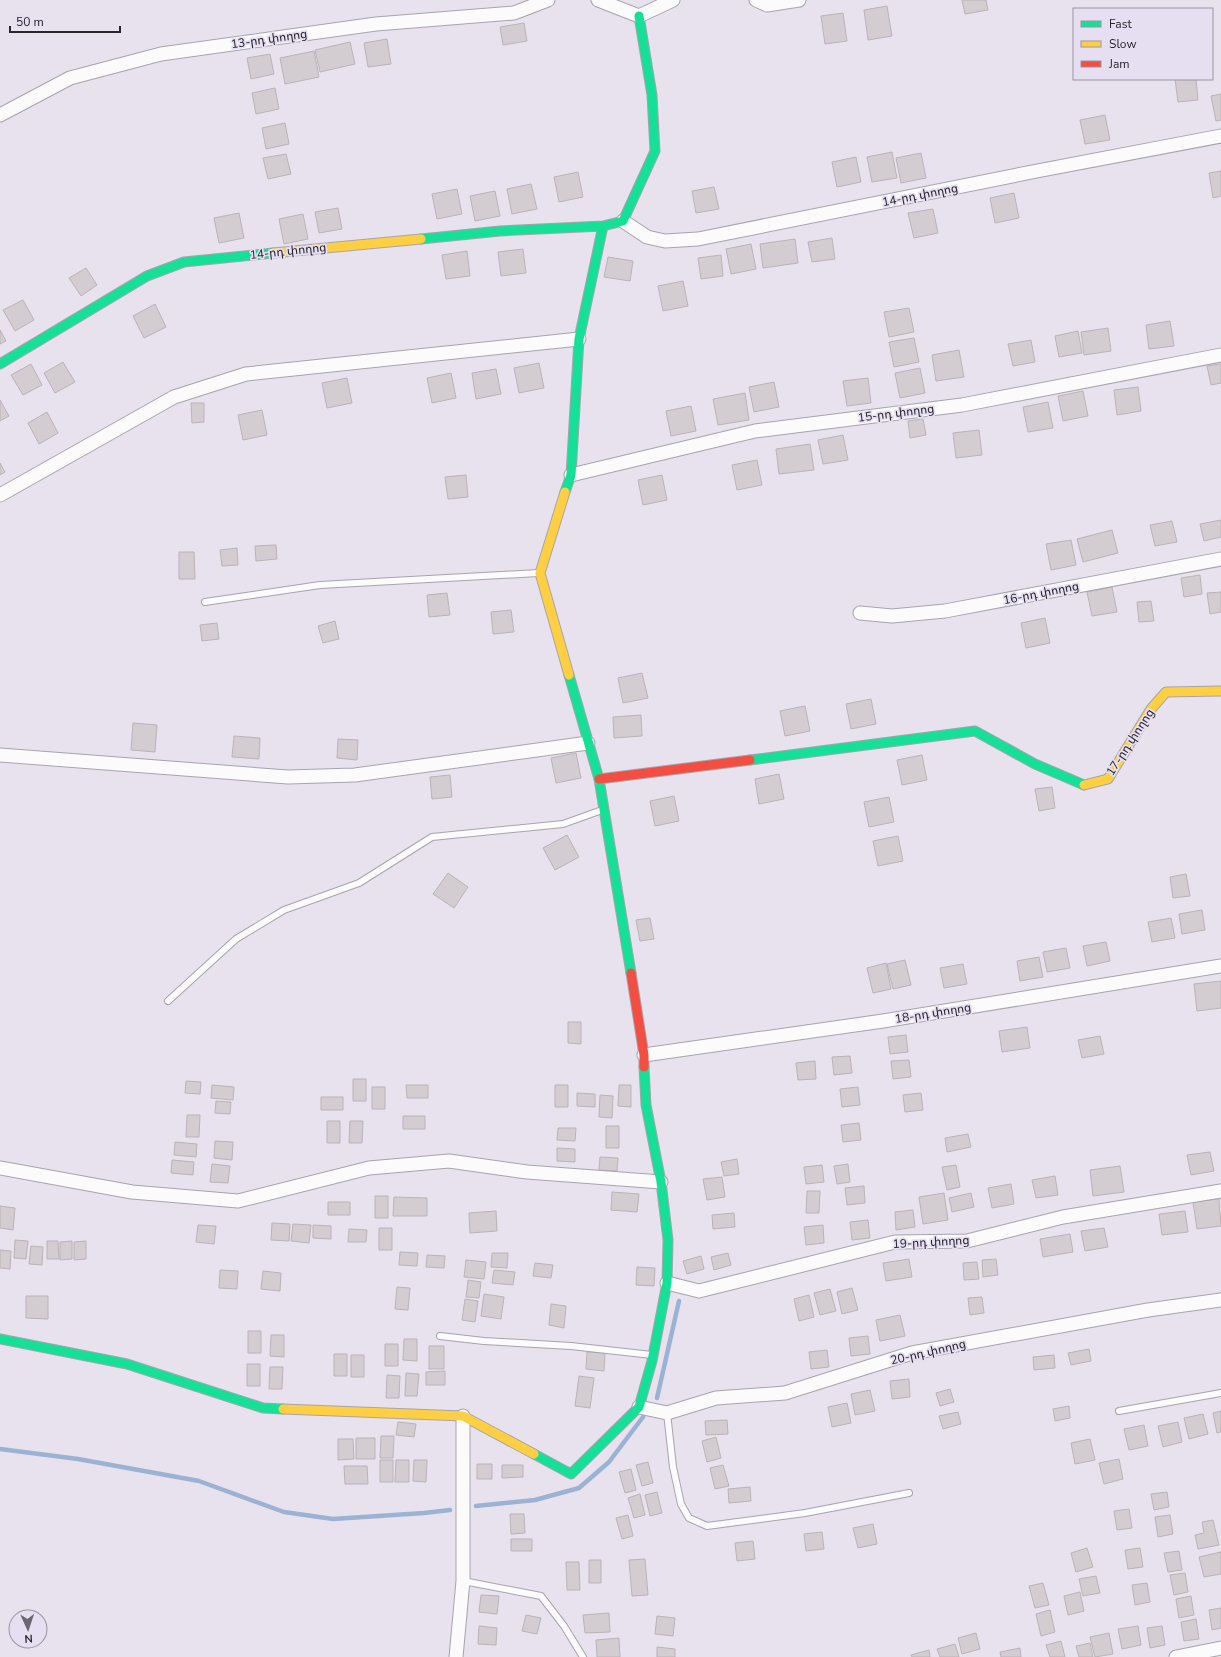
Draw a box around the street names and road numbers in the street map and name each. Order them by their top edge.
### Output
street label: 13-րդ փողոց [230,26,308,52]
street label: 14-րդ փողոց [881,180,959,210]
street label: 14-րդ փողոց [249,239,327,263]
street label: 15-րդ փողոց [857,400,935,426]
street label: 16-րդ փողոց [1002,578,1080,608]
street label: 17-րդ փողոց [1102,705,1158,779]
street label: 18-րդ փողոց [894,999,972,1027]
street label: 19-րդ փողոց [892,1232,970,1252]
street label: 20-րդ փողոց [889,1336,967,1368]

